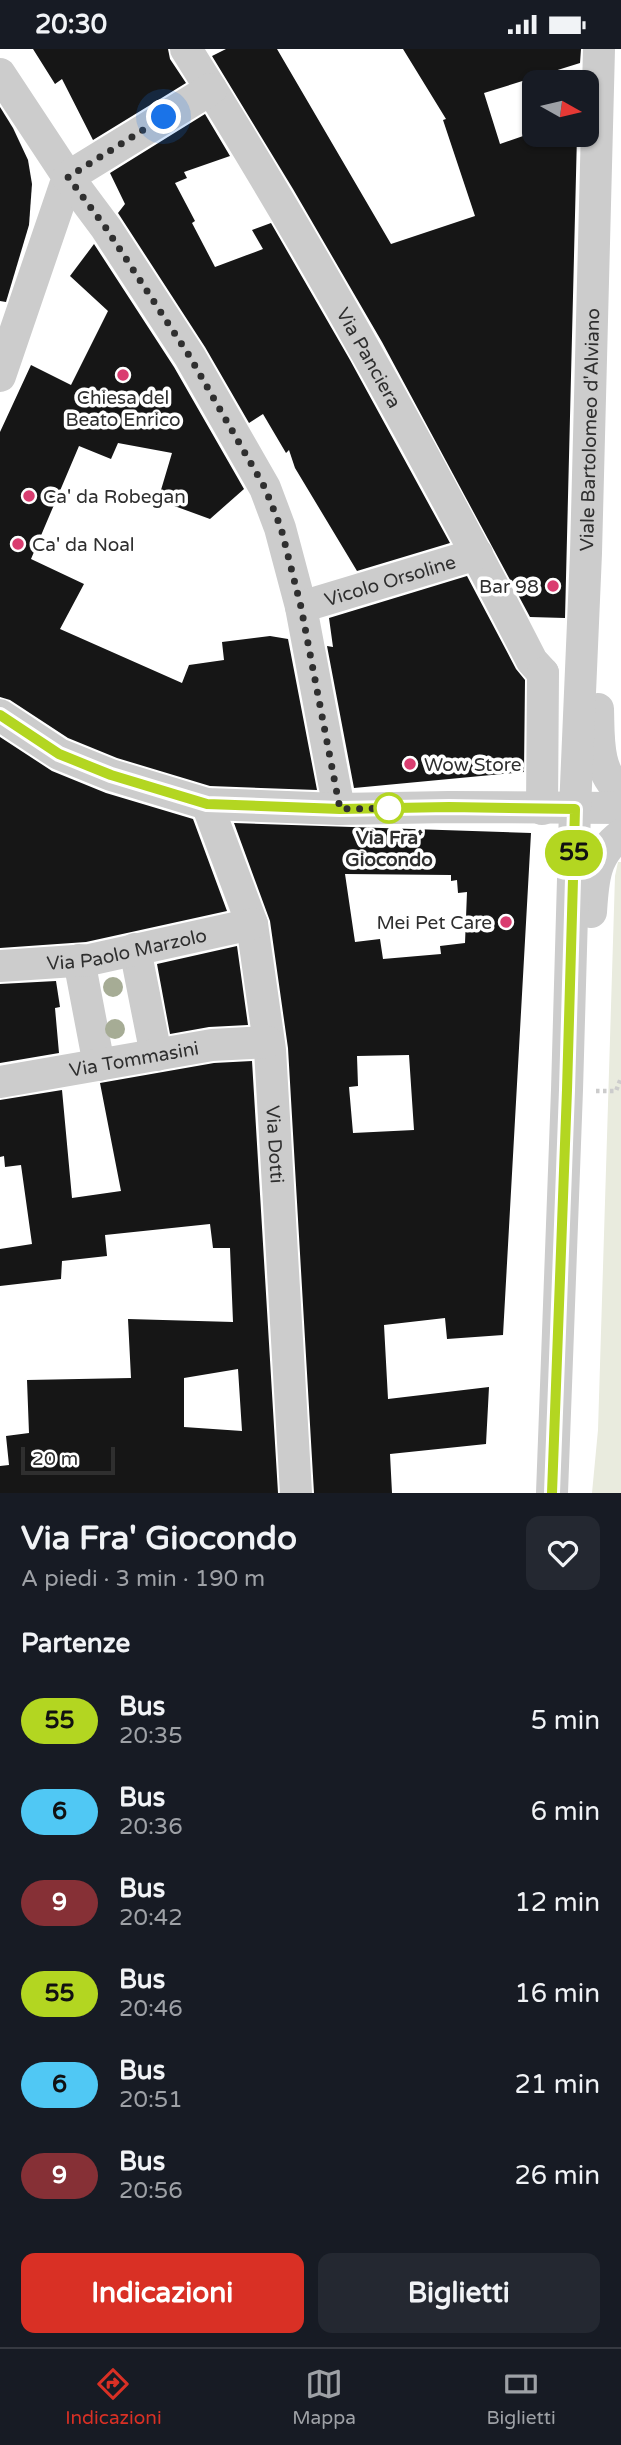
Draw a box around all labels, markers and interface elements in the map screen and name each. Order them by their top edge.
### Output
text: 20:30 [35,9,107,40]
north arrow [522,70,598,147]
map controls [522,70,599,147]
your location [146,99,181,134]
street label: Via Panciera [331,304,405,412]
street label: Viale Bartolomeo d'Alviano [576,308,604,552]
marker: Chiesa del Beato Enrico [115,367,131,383]
place label: Chiesa del Beato Enrico [65,387,181,431]
place label: Ca' da Robegan [43,486,186,508]
marker: Ca' da Robegan [21,488,37,504]
place label: Ca' da Noal [32,534,135,556]
marker: Ca' da Noal [10,536,26,552]
street label: Vicolo Orsoline [322,551,458,611]
place label: Bar 98 [479,576,539,598]
marker: Bar 98 [545,578,561,594]
place label: Wow Store [424,754,521,776]
marker: Wow Store [402,756,418,772]
marker: Via Fra' Giocondo [374,793,404,823]
place label: Via Fra' Giocondo [345,827,433,871]
line badge: 55 [542,830,606,876]
text: 55 [559,838,589,867]
place label: Mei Pet Care [376,912,492,934]
marker: Mei Pet Care [498,914,514,930]
street label: Via Paolo Marzolo [46,924,209,975]
street label: Via Tommasini [68,1037,201,1082]
street label: Via Dotti [261,1105,288,1184]
scale bar [21,1444,116,1476]
text: 20 m [32,1448,78,1470]
button: heart [526,1516,600,1590]
text: Via Fra' Giocondo [21,1519,297,1558]
text: A piedi · 3 min · 190 m [21,1565,265,1593]
text: Partenze [21,1628,130,1659]
text: Bus [119,1691,165,1722]
text: 5 min [531,1705,600,1736]
text: 55 [44,1706,75,1735]
text: 20:35 [119,1722,183,1750]
text: Bus [119,1782,165,1813]
text: 6 min [531,1796,600,1827]
text: 6 [52,1797,67,1826]
text: 20:36 [119,1813,183,1841]
text: Bus [119,1873,165,1904]
text: 12 min [514,1887,600,1918]
text: 9 [52,1888,67,1917]
text: 20:42 [119,1904,183,1932]
text: Bus [119,1964,165,1995]
text: 16 min [514,1978,600,2009]
text: 55 [44,1979,75,2008]
text: 20:46 [119,1995,183,2023]
text: Bus [119,2055,165,2086]
text: 21 min [514,2069,600,2100]
text: 6 [52,2070,67,2099]
text: 20:51 [119,2086,183,2114]
text: Bus [119,2146,165,2177]
text: 26 min [514,2160,600,2191]
text: 9 [52,2161,67,2190]
text: 20:56 [119,2177,183,2205]
button: Indicazioni [21,2253,304,2333]
button: Biglietti [318,2253,600,2333]
tab: Indicazioni [65,2365,162,2429]
tab: Mappa [292,2365,356,2429]
tab: Biglietti [486,2365,556,2429]

